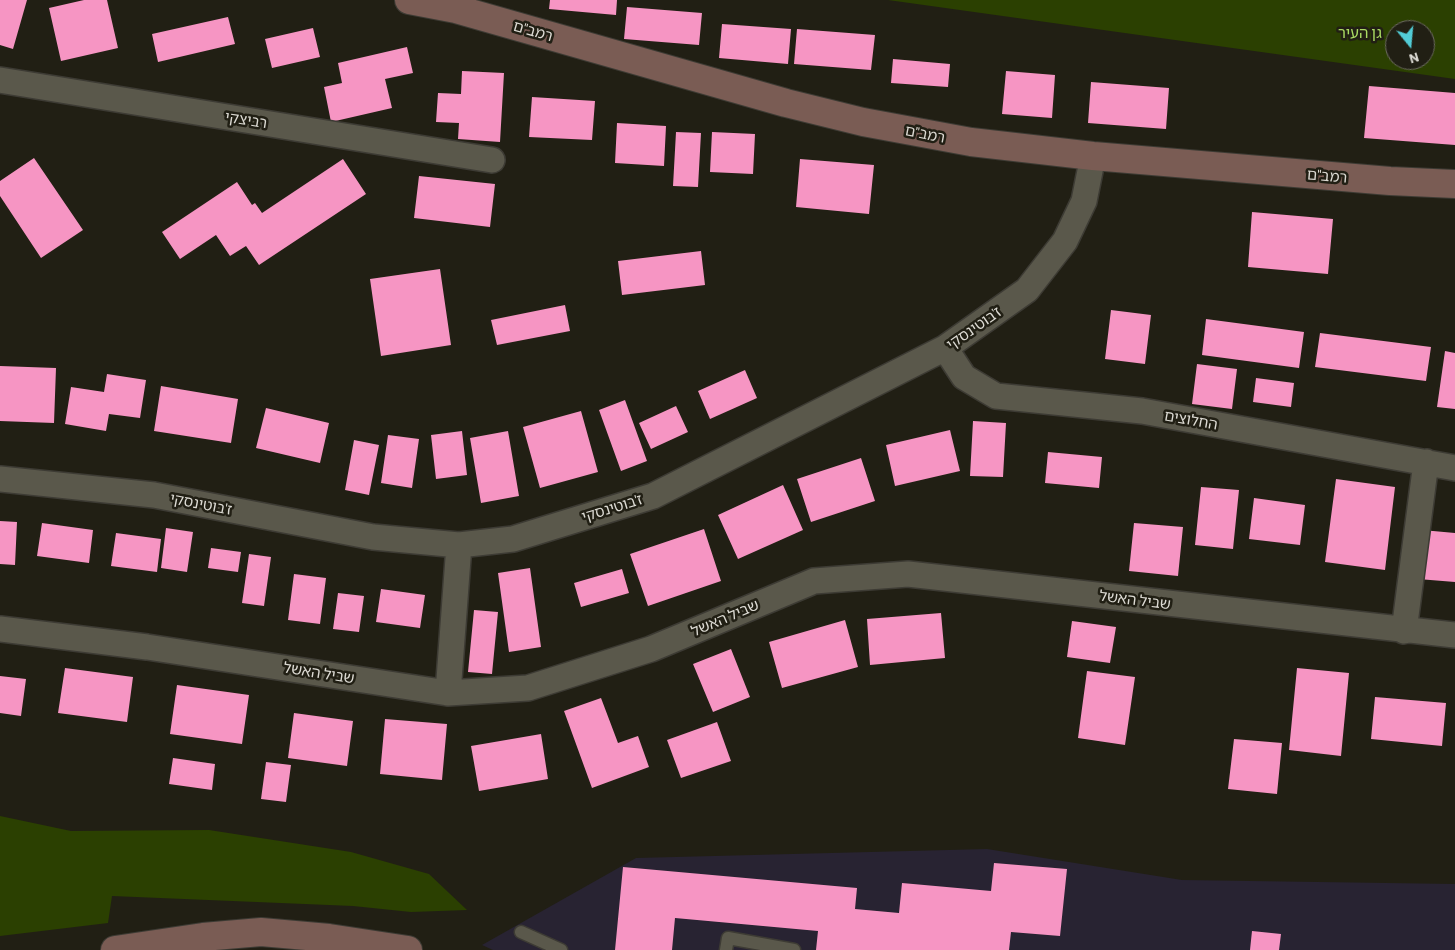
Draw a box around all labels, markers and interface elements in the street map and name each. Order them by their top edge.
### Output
street label: רמב"ם [511,17,555,45]
north arrow [1385,20,1435,70]
park label: גן העיר [1338,24,1382,42]
text: N [1407,49,1421,68]
street label: רביצקי [224,108,268,132]
street label: רמב"ם [903,121,947,147]
street label: רמב"ם [1306,165,1348,187]
street label: ז'בוטינסקי [943,303,1005,353]
street label: החלוצים [1163,406,1219,434]
street label: ז'בוטינסקי [168,489,234,519]
street label: ז'בוטינסקי [579,490,645,526]
street label: שביל האשל [1098,587,1172,613]
street label: שביל האשל [688,596,762,640]
street label: שביל האשל [282,658,356,688]

